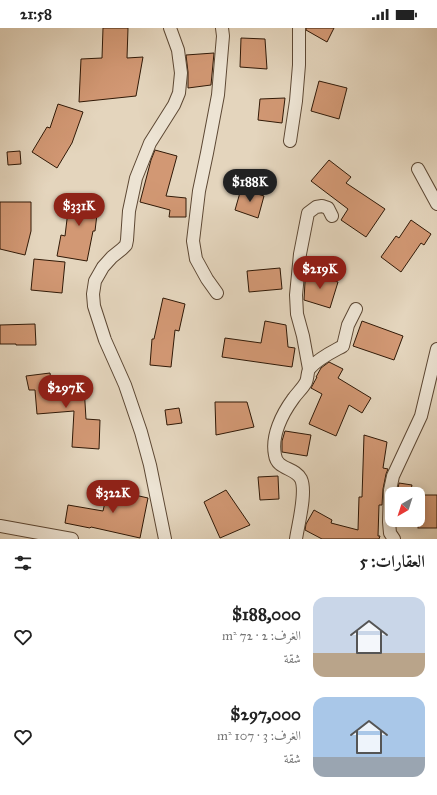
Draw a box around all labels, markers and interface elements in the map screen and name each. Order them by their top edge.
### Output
text: 21:58 [20,5,52,23]
pin: $188K [222,169,278,203]
text: $188K [232,174,268,190]
pin: $331K [51,193,107,227]
text: $331K [63,198,95,214]
pin: $219K [292,256,348,290]
text: $219K [302,261,338,277]
pin: $297K [38,375,94,409]
text: $297K [47,380,85,396]
pin: $322K [85,480,141,514]
text: $322K [95,485,131,501]
north arrow [385,487,425,527]
map controls [385,487,425,527]
text: العقارات: 5 [360,551,425,572]
icon: filters [12,552,34,574]
text: $188,000 [232,604,301,625]
icon: home [345,613,393,661]
icon: heart [12,626,34,648]
text: الغرف: 2 · 72 m² [222,628,301,644]
text: شقة [284,651,301,667]
text: $297,000 [230,704,301,725]
icon: home [345,713,393,761]
icon: heart [12,726,34,748]
text: الغرف: 3 · 107 m² [217,728,301,744]
text: شقة [284,751,301,767]

